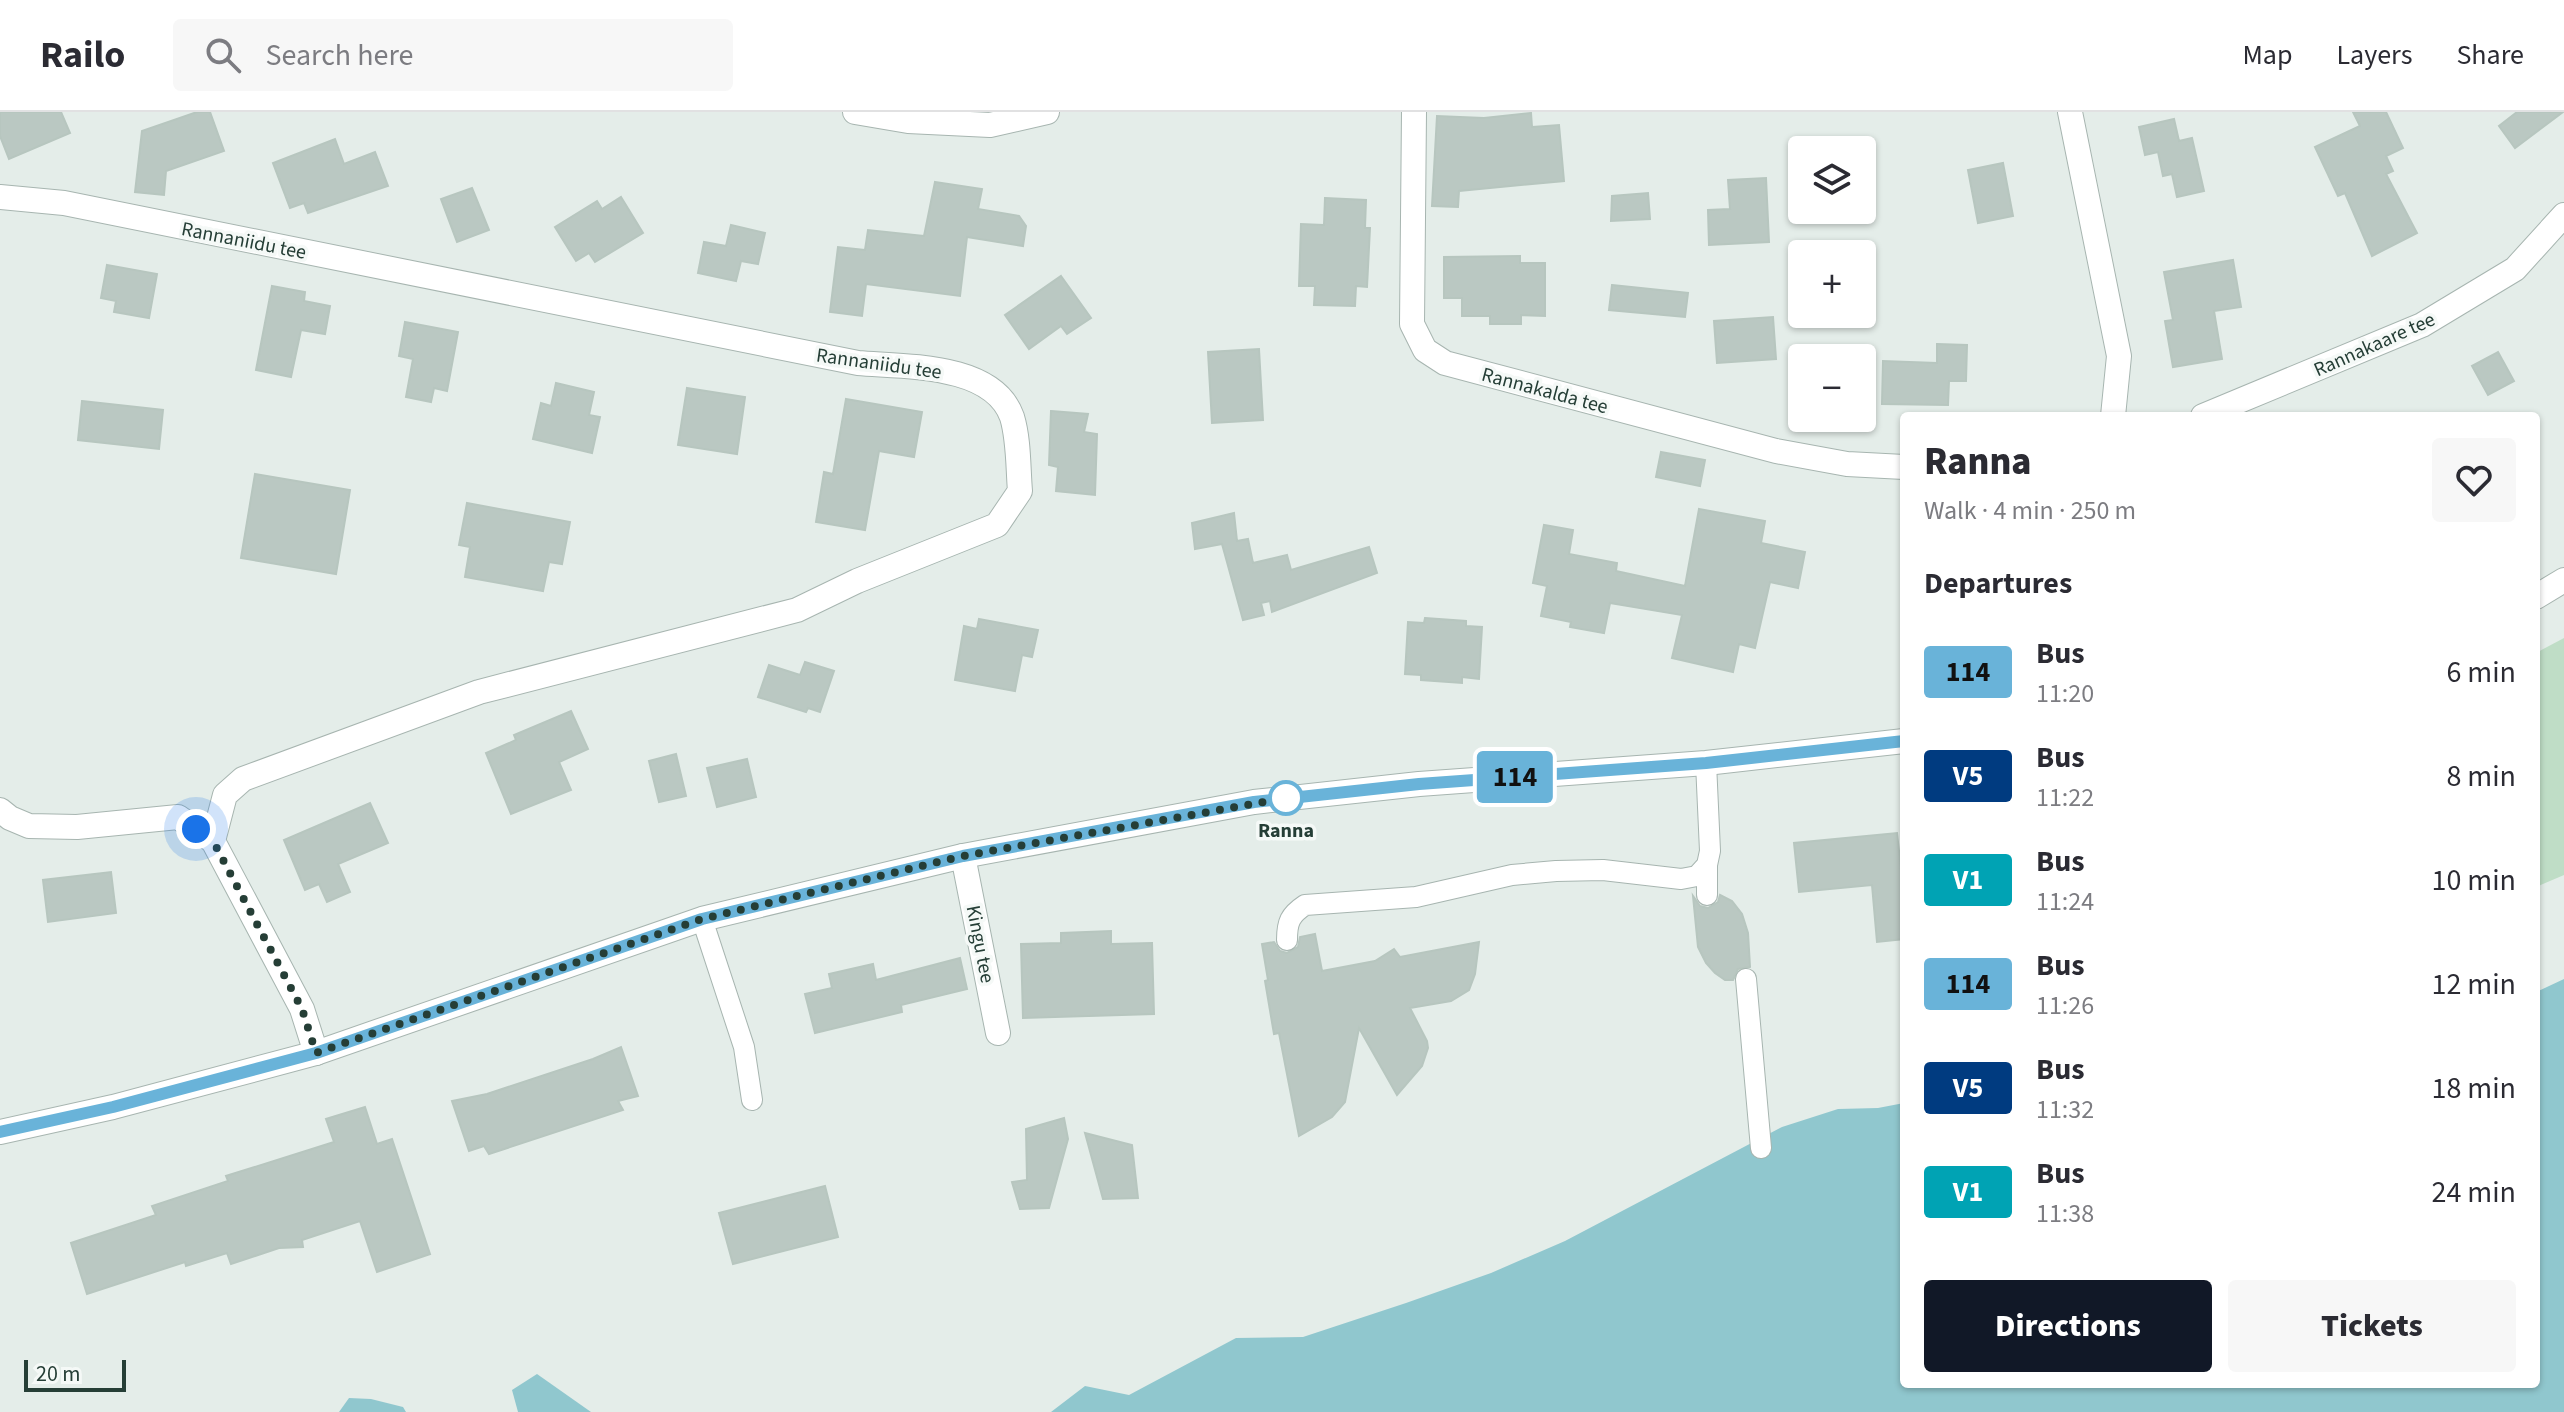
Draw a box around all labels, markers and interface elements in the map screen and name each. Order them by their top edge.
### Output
search box [173,19,733,91]
text: Railo [40,28,125,82]
icon: search [201,33,245,77]
text: Search here [265,34,413,77]
text: Map [2242,35,2292,75]
text: Layers [2336,35,2412,75]
text: Share [2456,35,2524,75]
map controls [1788,136,1876,432]
button: layers [1788,136,1876,224]
street label: Rannaniidu tee [179,215,309,267]
button: + [1788,240,1876,328]
street label: Rannakaare tee [2309,306,2440,384]
street label: Rannaniidu tee [814,341,943,387]
button: − [1788,344,1876,432]
street label: Rannakalda tee [1478,361,1611,421]
text: Ranna [1924,435,2032,489]
button: heart [2432,438,2516,522]
text: Walk · 4 min · 250 m [1924,492,2136,529]
text: Departures [1924,562,2072,605]
text: Bus [2036,632,2084,675]
text: 6 min [2446,651,2516,694]
text: 114 [1946,652,1990,692]
text: 11:20 [2036,675,2094,712]
text: Bus [2036,736,2084,779]
line badge: 114 [1469,751,1561,803]
text: 8 min [2446,755,2516,798]
text: V5 [1953,756,1983,796]
text: 114 [1493,757,1537,797]
text: 11:22 [2036,779,2094,816]
marker: Ranna [1269,781,1303,815]
your location [176,809,216,849]
place label: Ranna [1258,817,1314,845]
text: Bus [2036,840,2084,883]
text: 10 min [2432,859,2516,902]
text: V1 [1953,860,1983,900]
text: 11:24 [2036,883,2094,920]
street label: Kingu tee [959,903,1001,986]
text: Bus [2036,944,2084,987]
text: 12 min [2432,963,2516,1006]
text: 114 [1946,964,1990,1004]
text: 11:26 [2036,987,2094,1024]
text: Bus [2036,1048,2084,1091]
text: 18 min [2432,1067,2516,1110]
text: V5 [1953,1068,1983,1108]
text: 11:32 [2036,1091,2094,1128]
text: Bus [2036,1152,2084,1195]
text: 24 min [2432,1171,2516,1214]
text: V1 [1953,1172,1983,1212]
text: 11:38 [2036,1195,2094,1232]
button: Directions [1924,1280,2212,1372]
button: Tickets [2228,1280,2516,1372]
scale bar [24,1356,126,1392]
text: 20 m [36,1358,81,1390]

